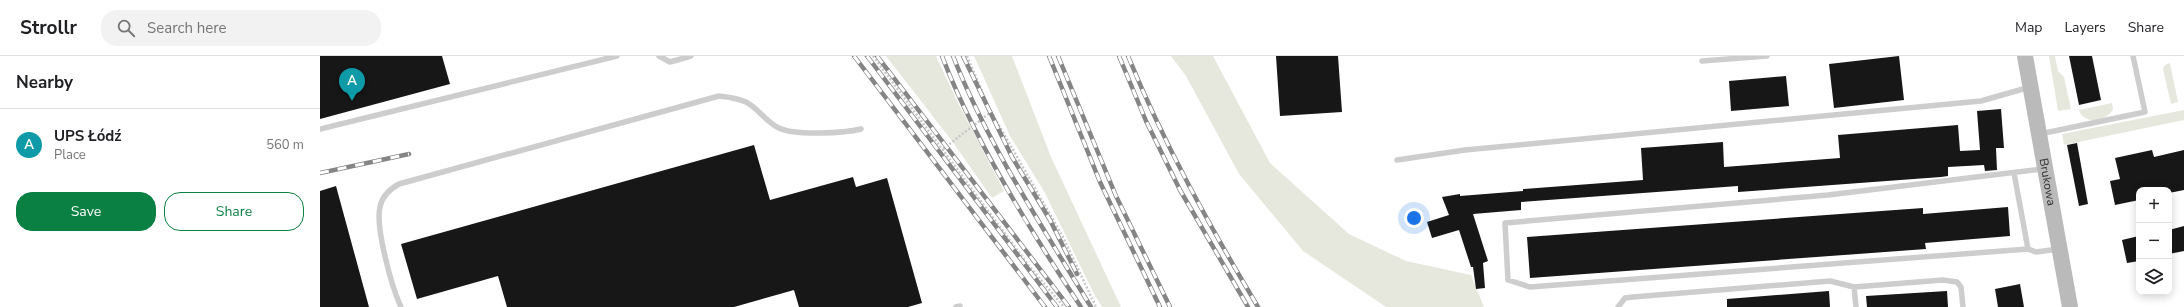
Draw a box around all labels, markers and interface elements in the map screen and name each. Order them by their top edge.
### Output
search box [101,10,381,46]
text: Strollr [20,15,77,41]
icon: search [115,17,137,39]
text: Search here [147,18,227,38]
text: Map [2015,18,2042,37]
text: Layers [2064,18,2106,37]
text: Share [2128,18,2164,37]
pin: A [339,68,365,101]
text: Nearby [16,71,73,94]
text: UPS Łódź [54,126,121,146]
text: A [24,136,34,154]
text: 560 m [266,136,304,154]
text: Place [54,146,86,164]
street label: Brukowa [2035,157,2060,207]
map controls [2136,187,2172,295]
button: + [2136,187,2172,223]
button: Save [16,192,156,231]
button: Share [164,192,304,231]
your location [1404,208,1424,228]
button: − [2136,223,2172,259]
button: layers [2136,259,2172,295]

